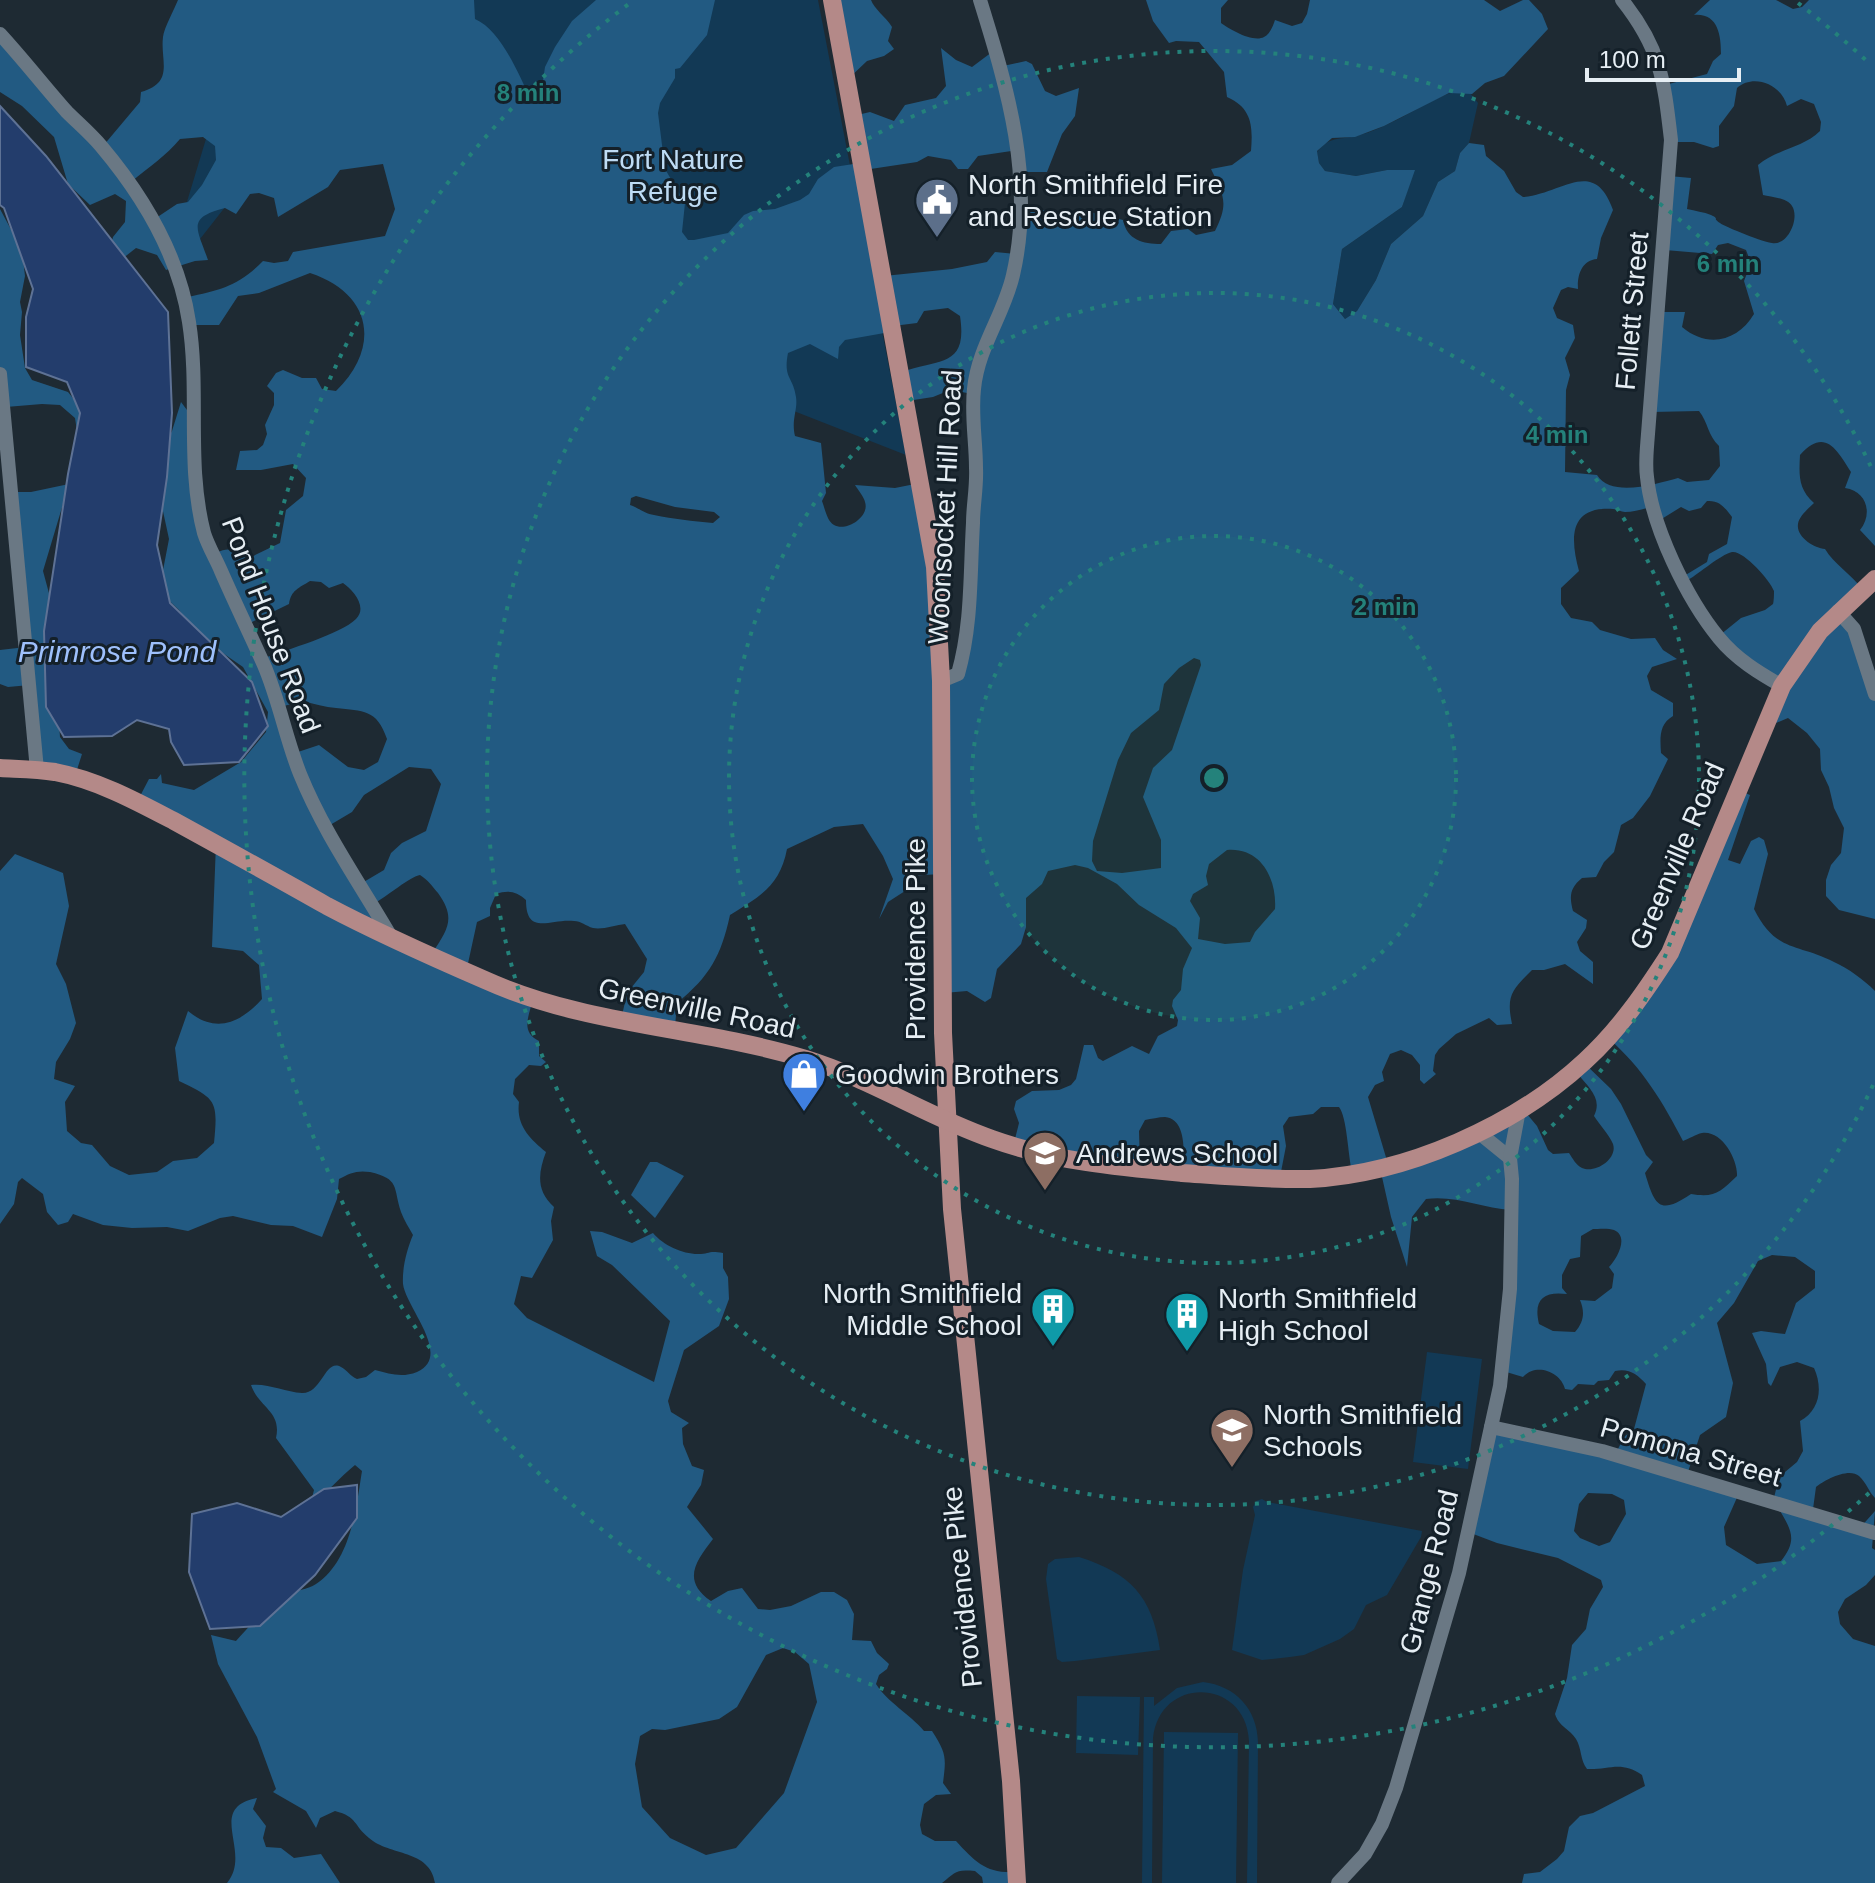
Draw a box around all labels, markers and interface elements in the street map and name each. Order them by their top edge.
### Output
scale bar [1587,32,1739,82]
text: 100 m [1599,46,1666,73]
text: 8 min [497,79,559,106]
park label: Fort Nature Refuge [602,144,744,207]
place label: North Smithfield Fire and Rescue Station [968,169,1223,232]
public building icon: North Smithfield Fire and Rescue Station [913,176,961,239]
street label: Follett Street [1610,230,1654,391]
text: 6 min [1697,250,1759,277]
street label: Woonsocket Hill Road [922,369,968,645]
text: 4 min [1526,421,1588,448]
street label: Pond House Road [216,513,326,737]
text: 2 min [1354,593,1416,620]
water label: Primrose Pond [18,635,218,668]
street label: Greenville Road [1624,758,1730,954]
centre of rings [1200,764,1228,792]
street label: Providence Pike [900,838,931,1040]
street label: Greenville Road [596,972,798,1044]
shop icon: Goodwin Brothers [780,1050,828,1113]
place label: Goodwin Brothers [835,1059,1059,1090]
school or university icon: Andrews School [1021,1129,1069,1192]
place label: Andrews School [1076,1138,1278,1169]
place label: North Smithfield Middle School [823,1278,1022,1341]
place label: North Smithfield High School [1218,1283,1417,1346]
building icon: North Smithfield Middle School [1029,1285,1077,1348]
building icon: North Smithfield High School [1163,1290,1211,1353]
place label: North Smithfield Schools [1263,1399,1462,1462]
school or university icon: North Smithfield Schools [1208,1406,1256,1469]
street label: Pomona Street [1597,1411,1785,1493]
street label: Providence Pike [936,1485,988,1689]
street label: Grange Road [1394,1487,1464,1657]

